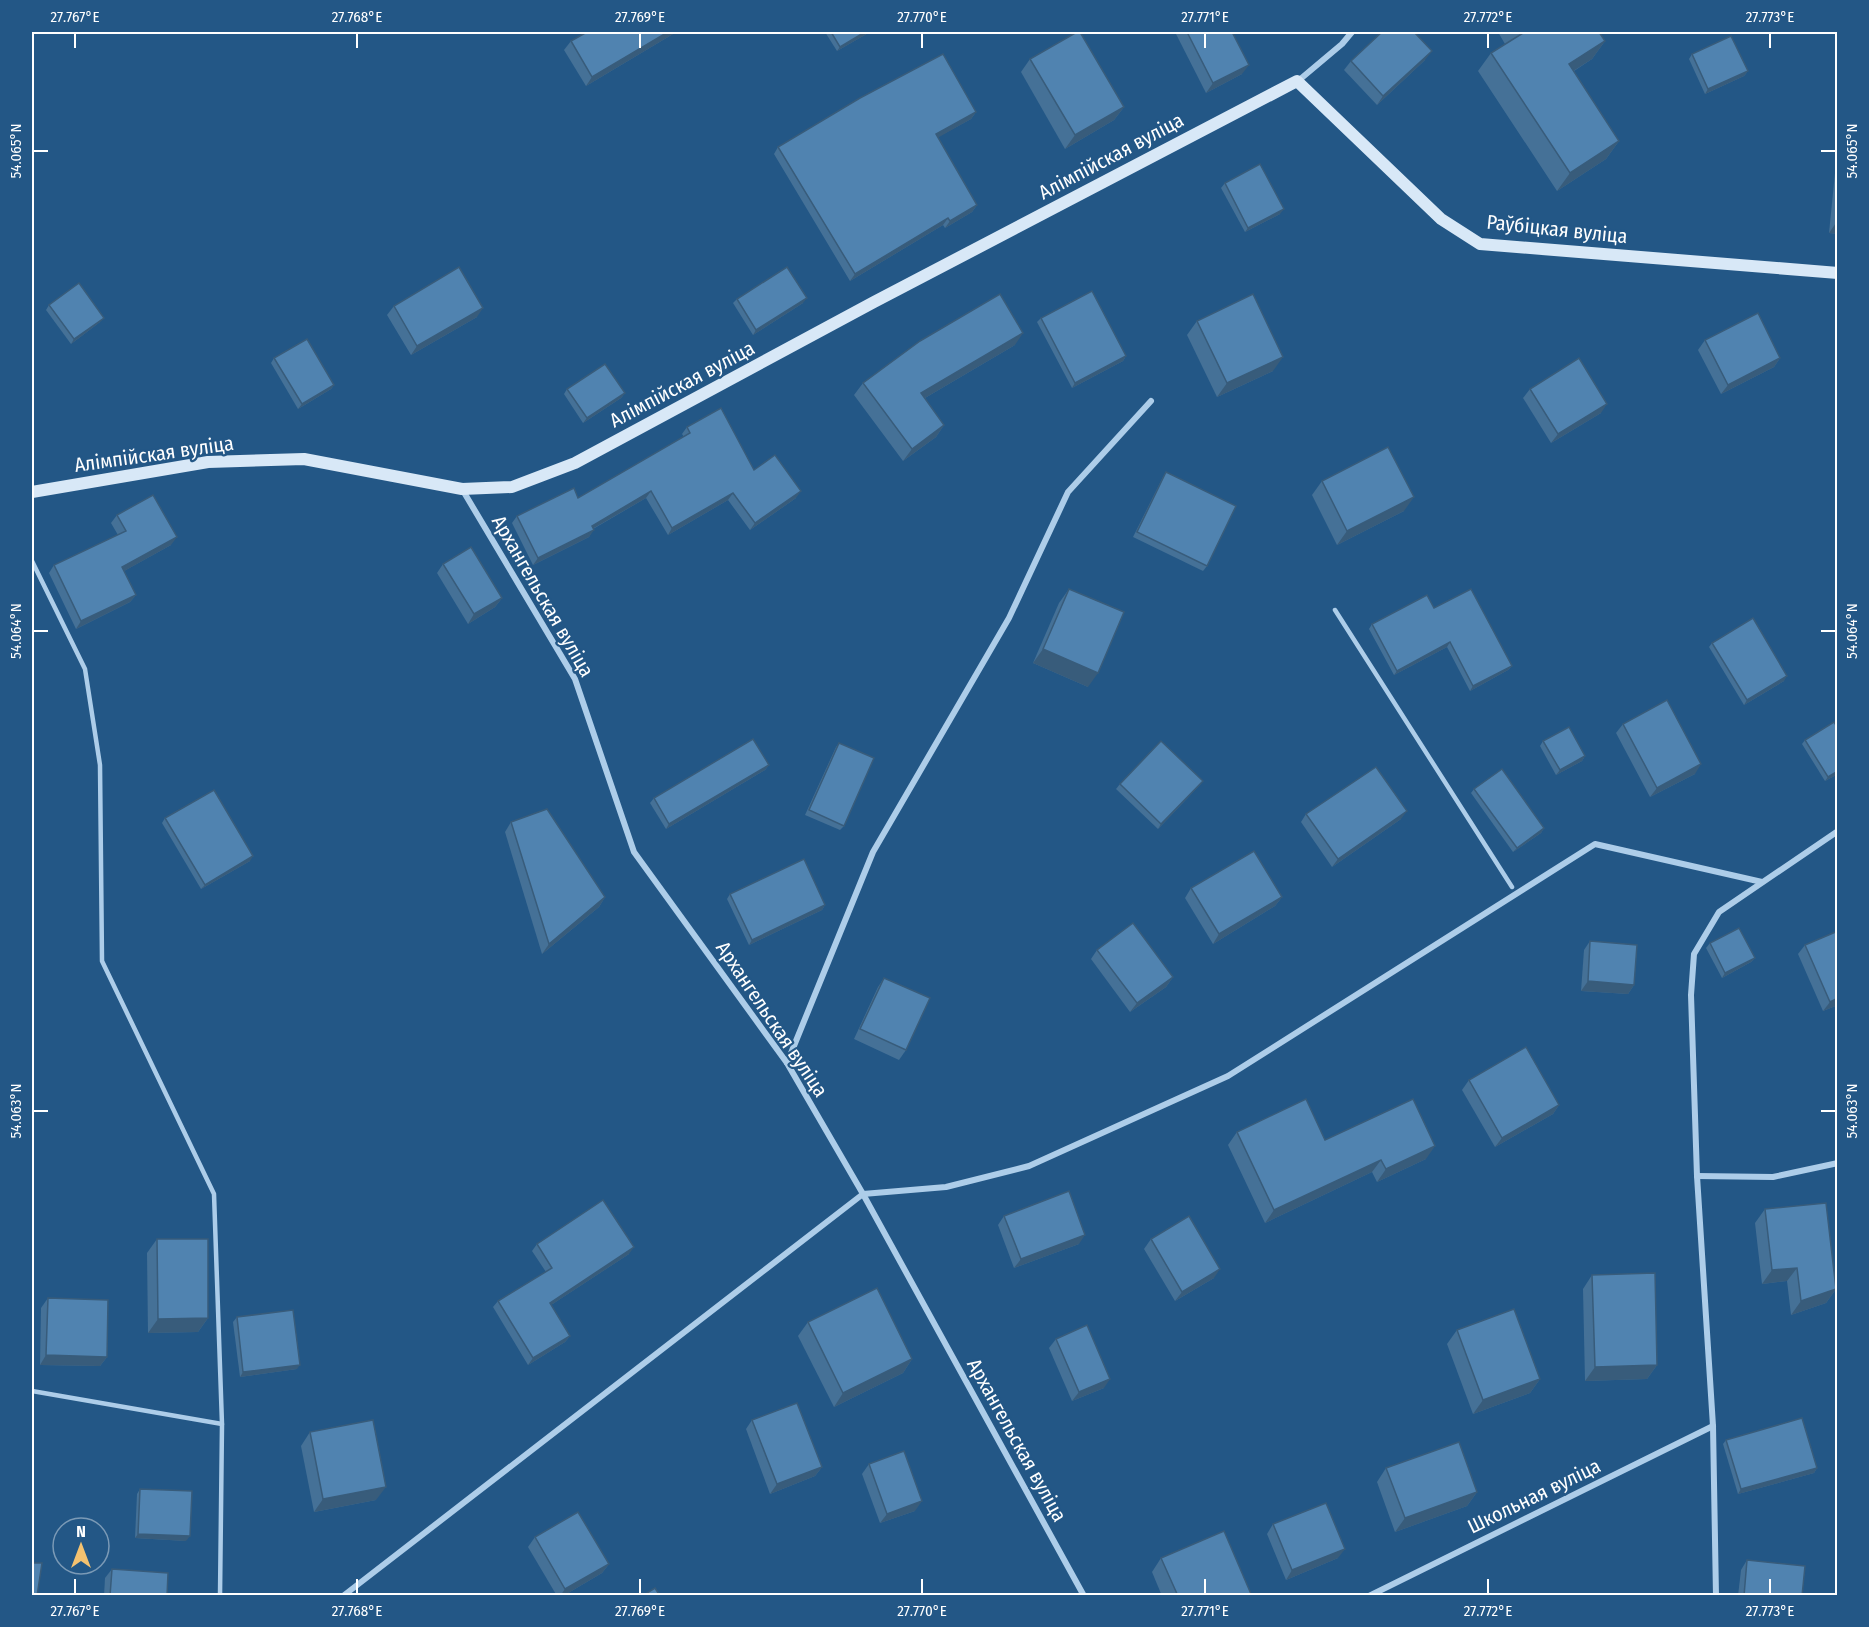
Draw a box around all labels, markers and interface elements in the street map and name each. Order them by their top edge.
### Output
text: 27.767°E [51,8,99,26]
text: 27.768°E [332,8,382,26]
text: 27.769°E [615,8,665,26]
text: 27.770°E [897,8,947,26]
text: 27.771°E [1181,8,1229,26]
text: 27.772°E [1464,8,1512,26]
text: 27.773°E [1746,8,1794,26]
street label: Алімпійская вуліца [1034,108,1188,204]
text: 54.065°N [7,123,25,179]
text: 54.065°N [1843,123,1861,179]
street label: Раўбіцкая вуліца [1485,210,1629,248]
street label: Алімпійская вуліца [605,336,759,432]
street label: Алімпійская вуліца [73,431,235,477]
street label: Архангельская вуліца [487,511,599,681]
text: 54.064°N [7,603,25,659]
text: 54.064°N [1843,603,1861,659]
street label: Архангельская вуліца [711,937,833,1101]
text: 54.063°N [7,1083,25,1139]
text: 54.063°N [1843,1083,1861,1139]
street label: Архангельская вуліца [962,1354,1072,1526]
street label: Школьная вуліца [1464,1453,1604,1539]
north arrow [51,1516,111,1576]
text: N [76,1522,86,1541]
text: 27.767°E [51,1602,99,1620]
text: 27.768°E [332,1602,382,1620]
text: 27.769°E [615,1602,665,1620]
text: 27.770°E [897,1602,947,1620]
text: 27.771°E [1181,1602,1229,1620]
text: 27.772°E [1464,1602,1512,1620]
text: 27.773°E [1746,1602,1794,1620]

